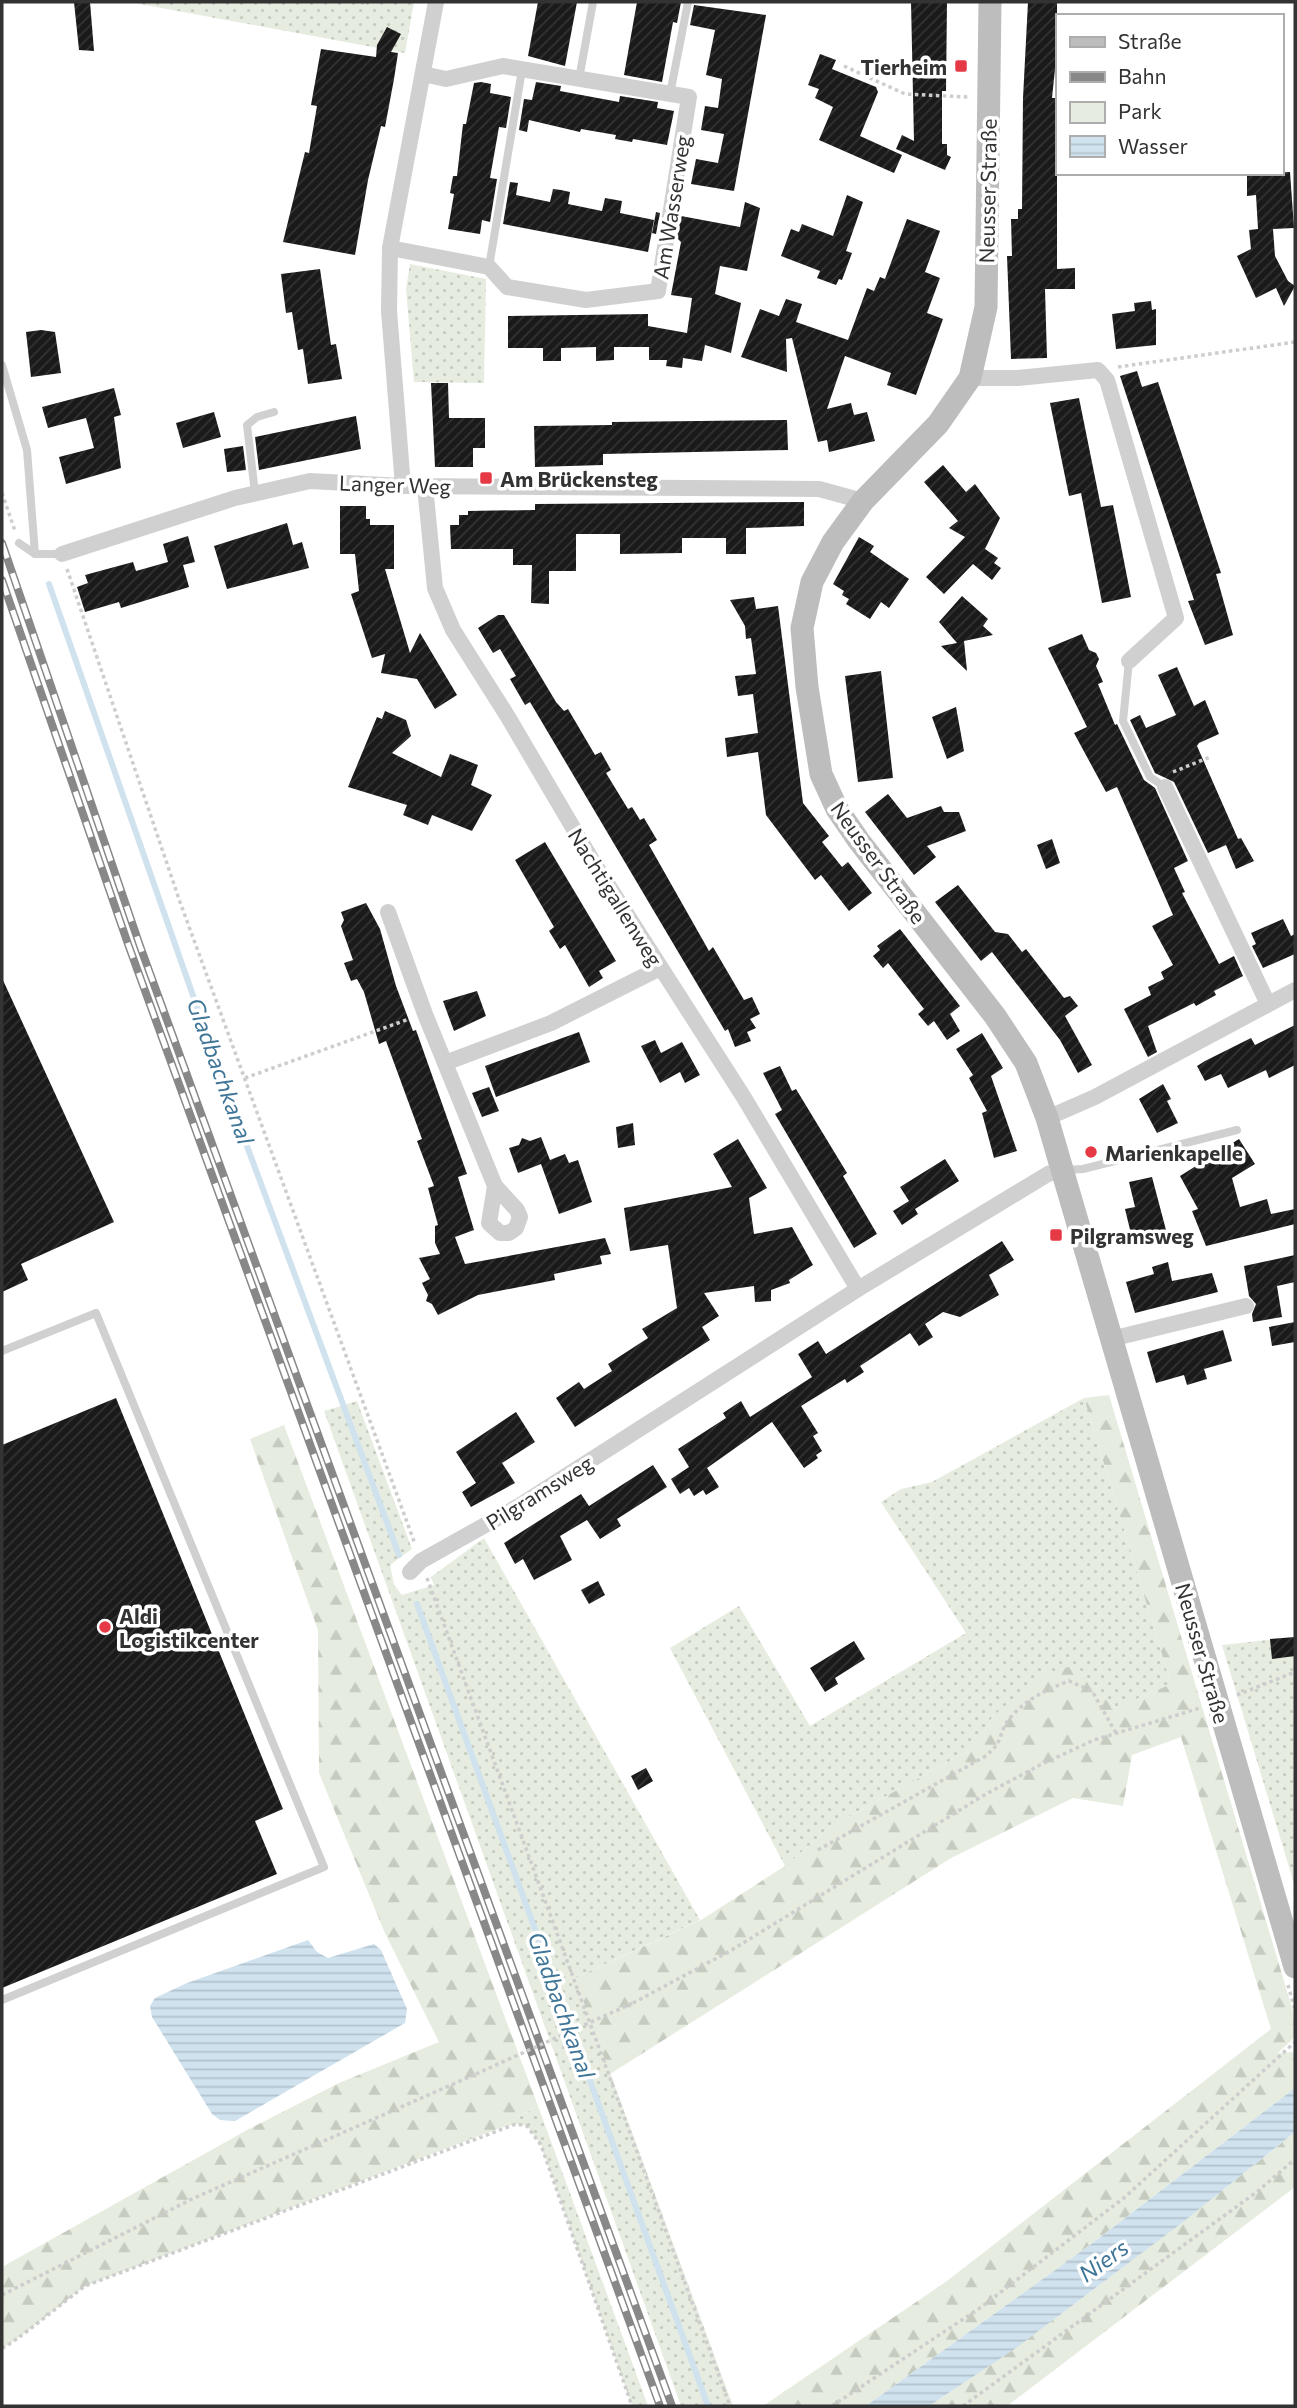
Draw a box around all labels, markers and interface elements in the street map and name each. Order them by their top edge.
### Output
legend [1056,14,1283,175]
text: Straße [1118,28,1182,53]
place label: Tierheim [861,54,947,79]
marker: Tierheim [953,58,969,74]
text: Bahn [1118,63,1167,88]
text: Park [1118,98,1162,123]
street label: Neusser Straße [973,118,1001,264]
street label: Am Wasserweg [647,133,695,281]
text: Wasser [1118,133,1188,158]
place label: Am Brückensteg [500,466,658,491]
street label: Langer Weg [339,470,451,498]
marker: Am Brückensteg [478,470,494,486]
street label: Neusser Straße [826,796,932,928]
street label: Nachtigallenweg [564,823,668,971]
water label: Gladbachkanal [182,994,261,1149]
place label: Marienkapelle [1105,1140,1243,1165]
marker: Marienkapelle [1083,1144,1099,1160]
place label: Pilgramsweg [1070,1223,1194,1248]
marker: Pilgramsweg [1048,1227,1064,1243]
street label: Pilgramsweg [481,1449,597,1535]
street label: Neusser Straße [1171,1580,1235,1726]
place label: Aldi Logistikcenter [119,1603,259,1652]
marker: Aldi Logistikcenter [97,1619,113,1635]
water label: Gladbachkanal [523,1928,602,2083]
water label: Niers [1073,2233,1133,2287]

